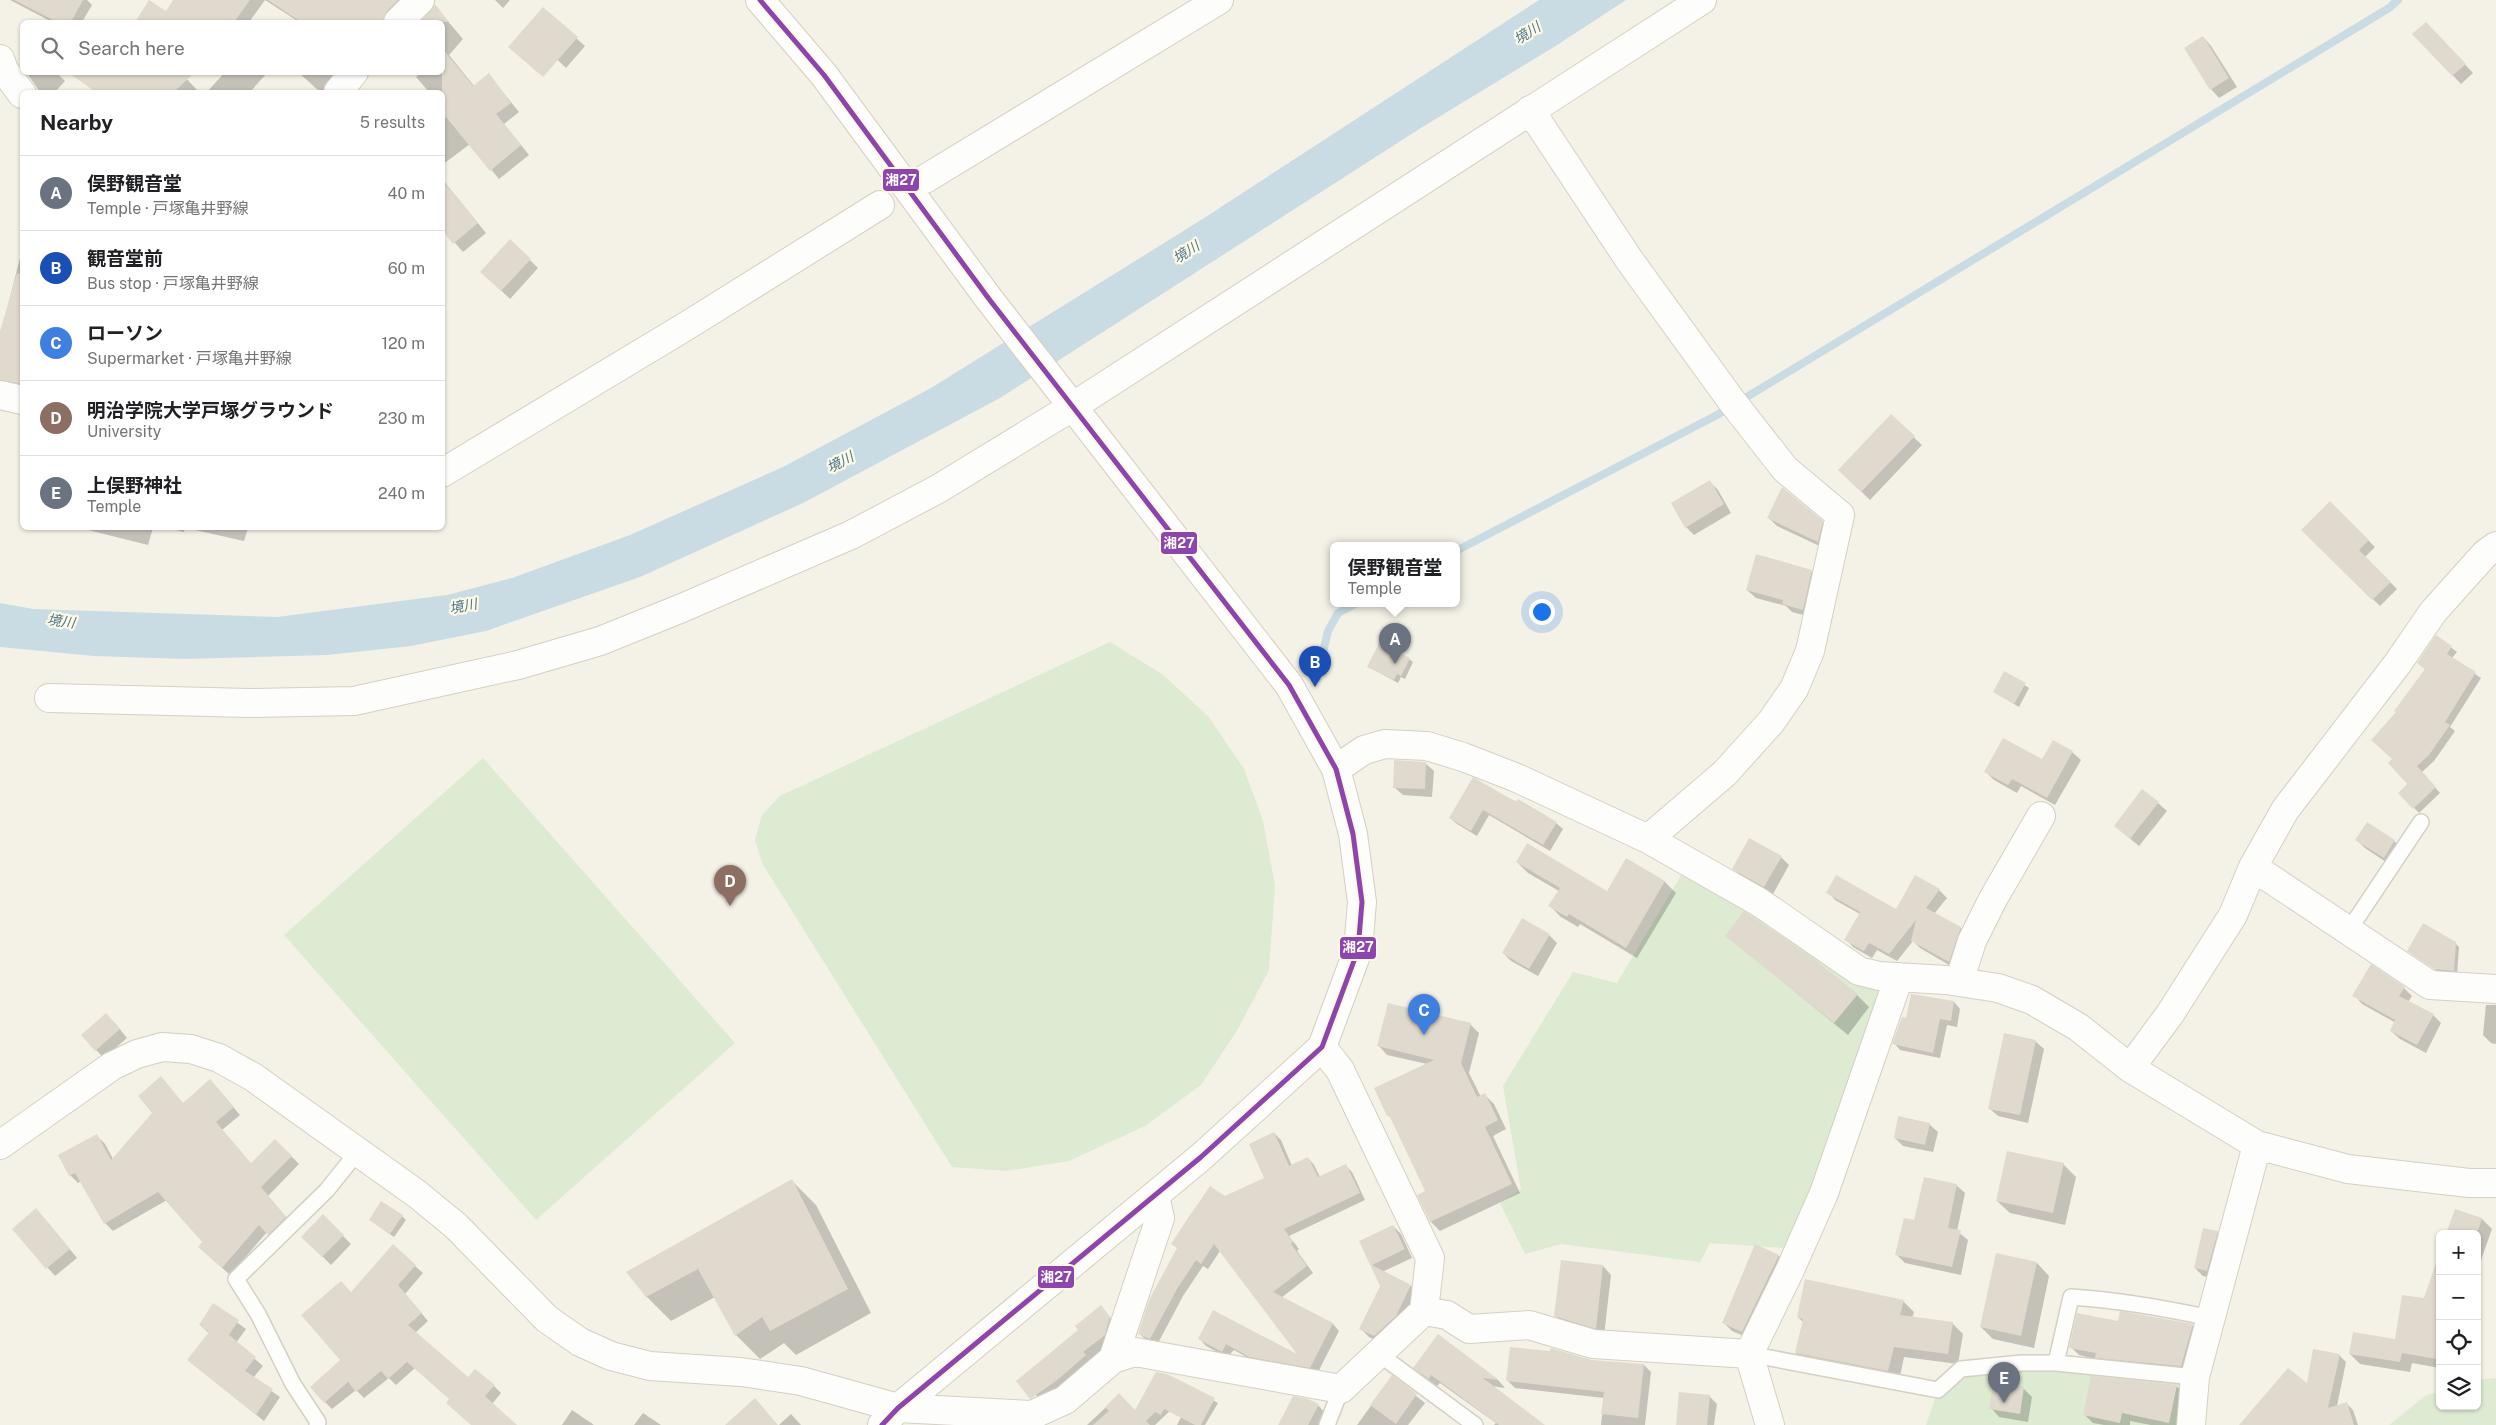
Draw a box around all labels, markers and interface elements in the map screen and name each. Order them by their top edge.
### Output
water label: 境川 [1511,18,1545,47]
search box [20,20,445,75]
icon: search [38,34,66,62]
text: Search here [78,37,185,59]
text: Nearby [40,110,113,135]
text: 5 results [360,113,425,132]
line badge: 湘27 [882,168,920,192]
text: 俣野観音堂 [87,172,182,194]
text: 湘27 [885,172,917,188]
text: A [50,184,62,203]
text: 40 m [387,184,425,203]
text: Temple · 戸塚亀井野線 [87,199,249,218]
water label: 境川 [1170,237,1204,266]
text: 観音堂前 [87,247,163,269]
text: B [51,259,61,278]
text: 60 m [388,259,425,278]
text: Bus stop · 戸塚亀井野線 [87,274,259,293]
text: ローソン [87,322,163,344]
text: C [50,334,62,353]
text: 120 m [381,334,425,353]
text: Supermarket · 戸塚亀井野線 [87,349,292,368]
text: 明治学院大学戸塚グラウンド [87,399,334,421]
text: D [50,409,62,428]
text: 230 m [378,409,425,428]
text: University [87,422,161,441]
water label: 境川 [824,447,858,476]
text: 上俣野神社 [87,474,182,496]
text: E [51,484,61,503]
text: 240 m [378,484,425,503]
text: Temple [87,497,141,516]
line badge: 湘27 [1160,531,1198,555]
text: 湘27 [1163,535,1195,551]
popup [1330,542,1460,607]
text: 俣野観音堂 [1347,556,1443,578]
text: Temple [1347,579,1402,598]
water label: 境川 [448,595,480,617]
your location [1529,599,1555,625]
water label: 境川 [46,611,78,631]
pin: A [1379,623,1411,664]
pin: B [1299,646,1331,687]
pin: D [714,865,746,906]
line badge: 湘27 [1339,936,1377,960]
text: 湘27 [1342,939,1374,955]
pin: C [1408,994,1440,1035]
map controls [2436,1230,2481,1410]
button: + [2436,1230,2481,1275]
line badge: 湘27 [1037,1265,1075,1289]
text: 湘27 [1040,1269,1072,1285]
button: − [2436,1275,2481,1320]
button: locate [2436,1320,2481,1365]
pin: E [1988,1362,2020,1403]
button: layers [2436,1365,2481,1410]

